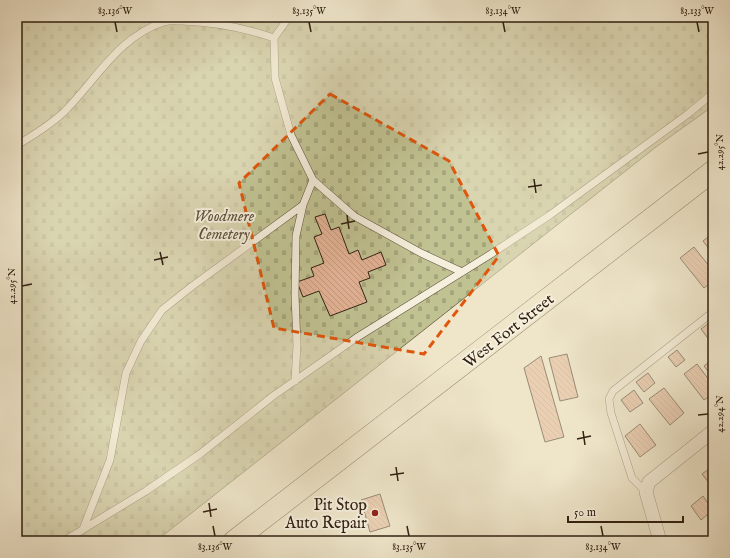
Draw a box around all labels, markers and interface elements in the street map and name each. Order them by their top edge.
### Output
text: 83.136°W [98,5,133,18]
text: 83.135°W [292,5,326,18]
text: 83.134°W [486,5,521,18]
text: 83.133°W [680,5,714,18]
text: 42.295°N [714,134,727,170]
park label: Woodmere Cemetery [194,207,255,245]
text: 42.295°N [6,268,19,304]
street label: West Fort Street [460,290,559,373]
text: 42.294°N [714,395,727,433]
place label: Pit Stop Auto Repair [284,496,367,534]
scale bar [568,498,683,524]
text: 50 m [574,505,596,520]
marker: Pit Stop Auto Repair [370,508,380,518]
text: 83.136°W [198,541,233,554]
text: 83.135°W [392,541,426,554]
text: 83.134°W [586,541,621,554]

